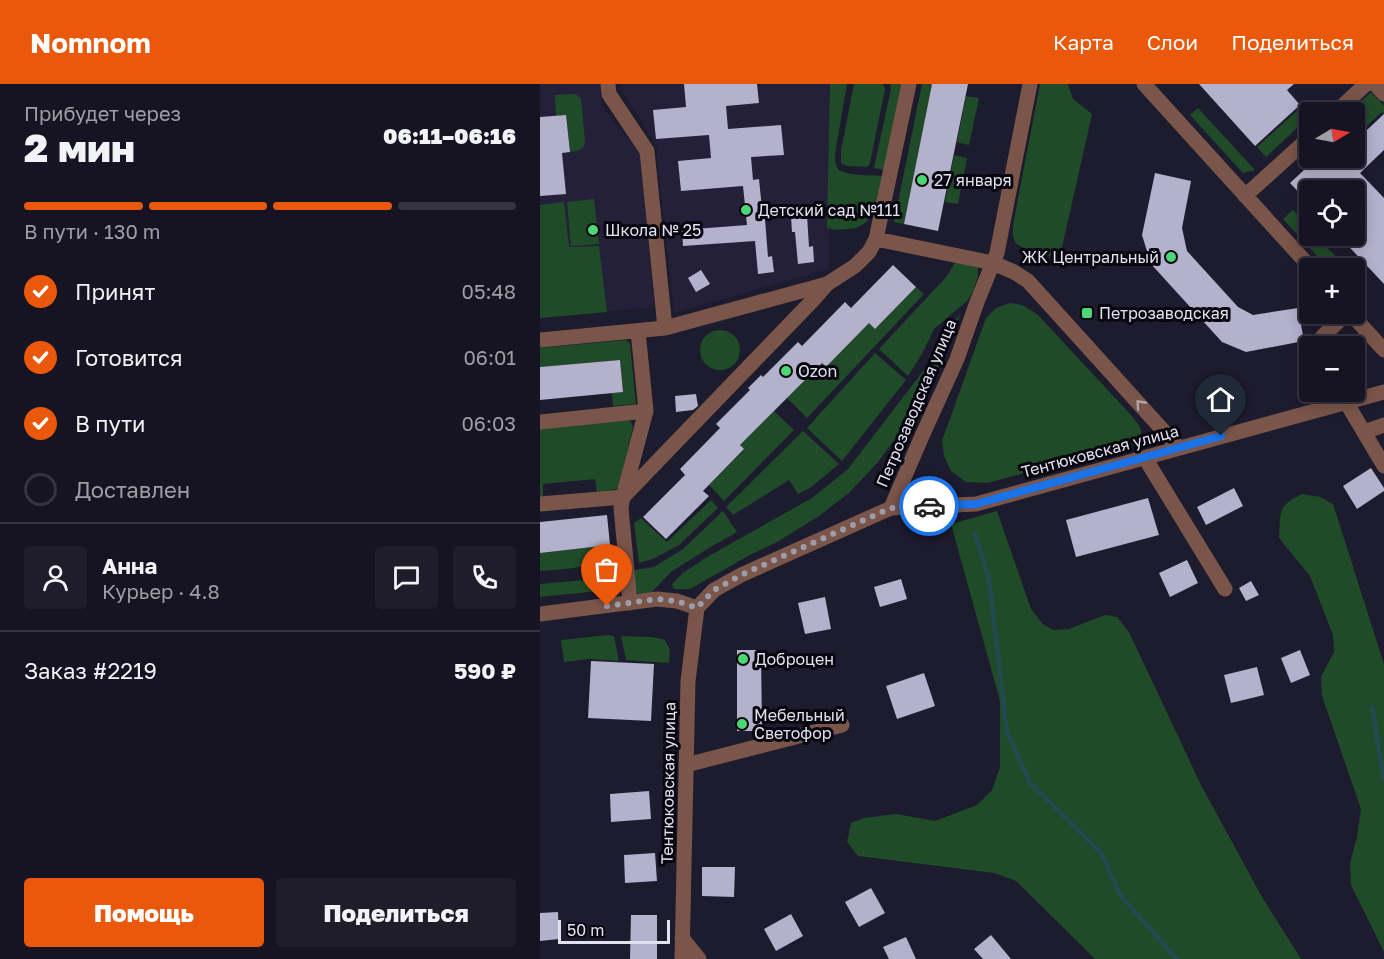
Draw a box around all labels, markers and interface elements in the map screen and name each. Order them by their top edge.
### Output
text: Nomnom [30,26,151,59]
text: Карта [1053,29,1114,55]
text: Слои [1147,29,1198,55]
text: Поделиться [1231,29,1354,55]
text: Прибудет через [24,101,181,125]
north arrow [1299,102,1365,168]
map controls [1299,102,1365,402]
text: 06:11–06:16 [383,122,516,149]
text: 2 мин [24,124,135,171]
place label: 27 января [934,170,1012,190]
marker: 27 января [915,173,929,187]
button: locate [1299,180,1365,246]
place label: Детский сад №111 [758,200,900,220]
marker: Детский сад №111 [739,203,753,217]
text: В пути · 130 m [24,219,161,243]
place label: Школа № 25 [605,220,701,240]
marker: Школа № 25 [586,223,600,237]
place label: ЖК Центральный [1022,247,1159,267]
marker: ЖК Центральный [1164,250,1178,264]
button: + [1299,258,1365,324]
icon: check [24,275,57,308]
text: Принят [75,278,155,305]
text: 05:48 [462,279,516,303]
place label: Петрозаводская [1099,303,1229,323]
marker: Петрозаводская [1080,306,1094,320]
street label: Петрозаводская улица [871,316,961,490]
button: − [1299,336,1365,402]
icon: check [24,341,57,374]
text: Готовится [75,344,183,371]
text: 06:01 [463,345,516,369]
place label: Ozon [798,361,837,381]
marker: Ozon [779,364,793,378]
pin [1195,374,1246,436]
icon: home [1204,383,1237,416]
one-way arrow [1136,401,1147,411]
icon: check [24,407,57,440]
text: В пути [75,410,145,437]
text: 06:03 [461,411,516,435]
street label: Тентюковская улица [1019,420,1181,482]
text: Доставлен [75,476,190,503]
courier [899,476,959,536]
icon: car [913,490,946,523]
pin [581,544,632,606]
button: person [24,546,87,609]
button: chat [375,546,438,609]
button: phone [453,546,516,609]
text: Анна [102,552,157,579]
icon: bag [590,553,623,586]
text: Курьер · 4.8 [102,579,220,603]
place label: Доброцен [755,649,834,669]
marker: Доброцен [736,652,750,666]
text: Заказ #2219 [24,657,157,684]
text: 590 ₽ [454,657,516,684]
street label: Тентюковская улица [657,702,679,864]
place label: Мебельный Светофор [754,705,845,743]
marker: Мебельный Светофор [735,717,749,731]
button: Помощь [24,878,264,947]
button: Поделиться [276,878,516,947]
scale bar [558,917,670,944]
text: 50 m [567,920,604,940]

